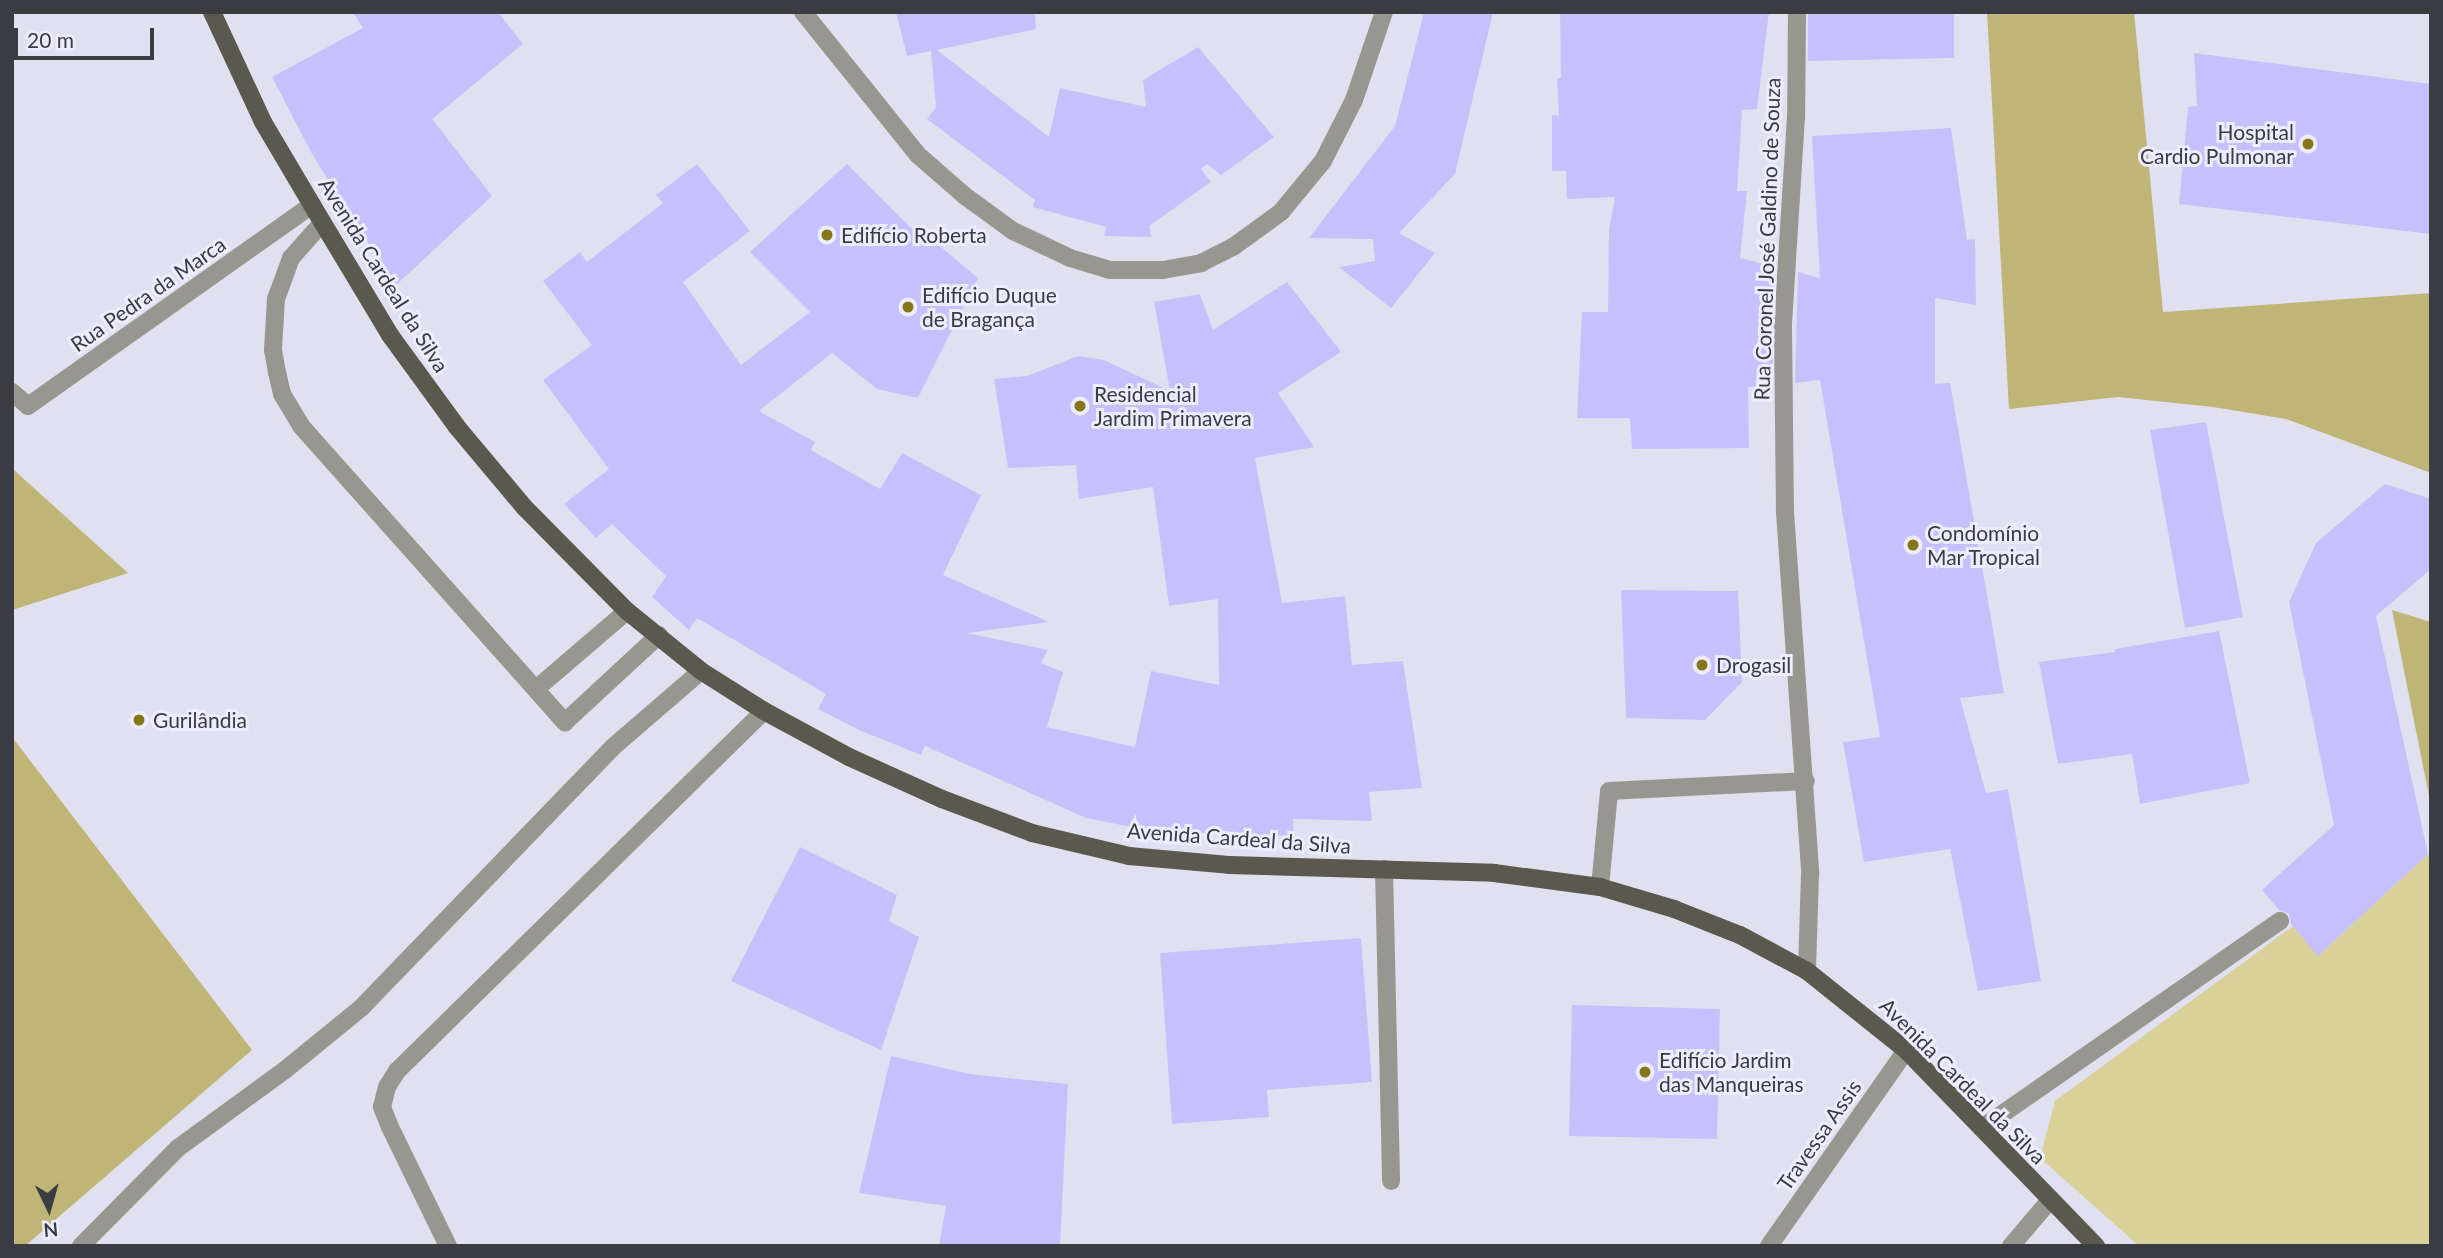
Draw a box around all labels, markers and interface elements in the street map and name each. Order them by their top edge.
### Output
scale bar [18,14,158,58]
text: 20 m [27,27,74,52]
street label: Rua Coronel José Galdino de Souza [1749,77,1785,401]
place label: Hospital Cardio Pulmonar [2140,119,2294,169]
marker: Hospital Cardio Pulmonar [2300,136,2316,152]
street label: Avenida Cardeal da Silva [314,173,454,377]
place label: Edifício Roberta [841,222,987,248]
marker: Edifício Roberta [819,227,835,243]
street label: Rua Pedra da Marca [66,231,230,357]
place label: Edifício Duque de Bragança [922,282,1057,332]
marker: Edifício Duque de Bragança [900,299,916,315]
place label: Residencial Jardim Primavera [1094,381,1252,431]
marker: Residencial Jardim Primavera [1072,398,1088,414]
place label: Condomínio Mar Tropical [1927,520,2041,570]
marker: Condomínio Mar Tropical [1905,537,1921,553]
place label: Drogasil [1716,652,1791,678]
marker: Drogasil [1694,657,1710,673]
place label: Gurilândia [153,707,247,733]
marker: Gurilândia [131,712,147,728]
street label: Avenida Cardeal da Silva [1126,818,1352,858]
street label: Avenida Cardeal da Silva [1875,993,2051,1169]
place label: Edifício Jardim das Manqueiras [1659,1047,1804,1097]
marker: Edifício Jardim das Manqueiras [1637,1064,1653,1080]
street label: Travessa Assis [1771,1075,1867,1195]
north arrow [14,1174,84,1244]
text: N [43,1218,59,1243]

